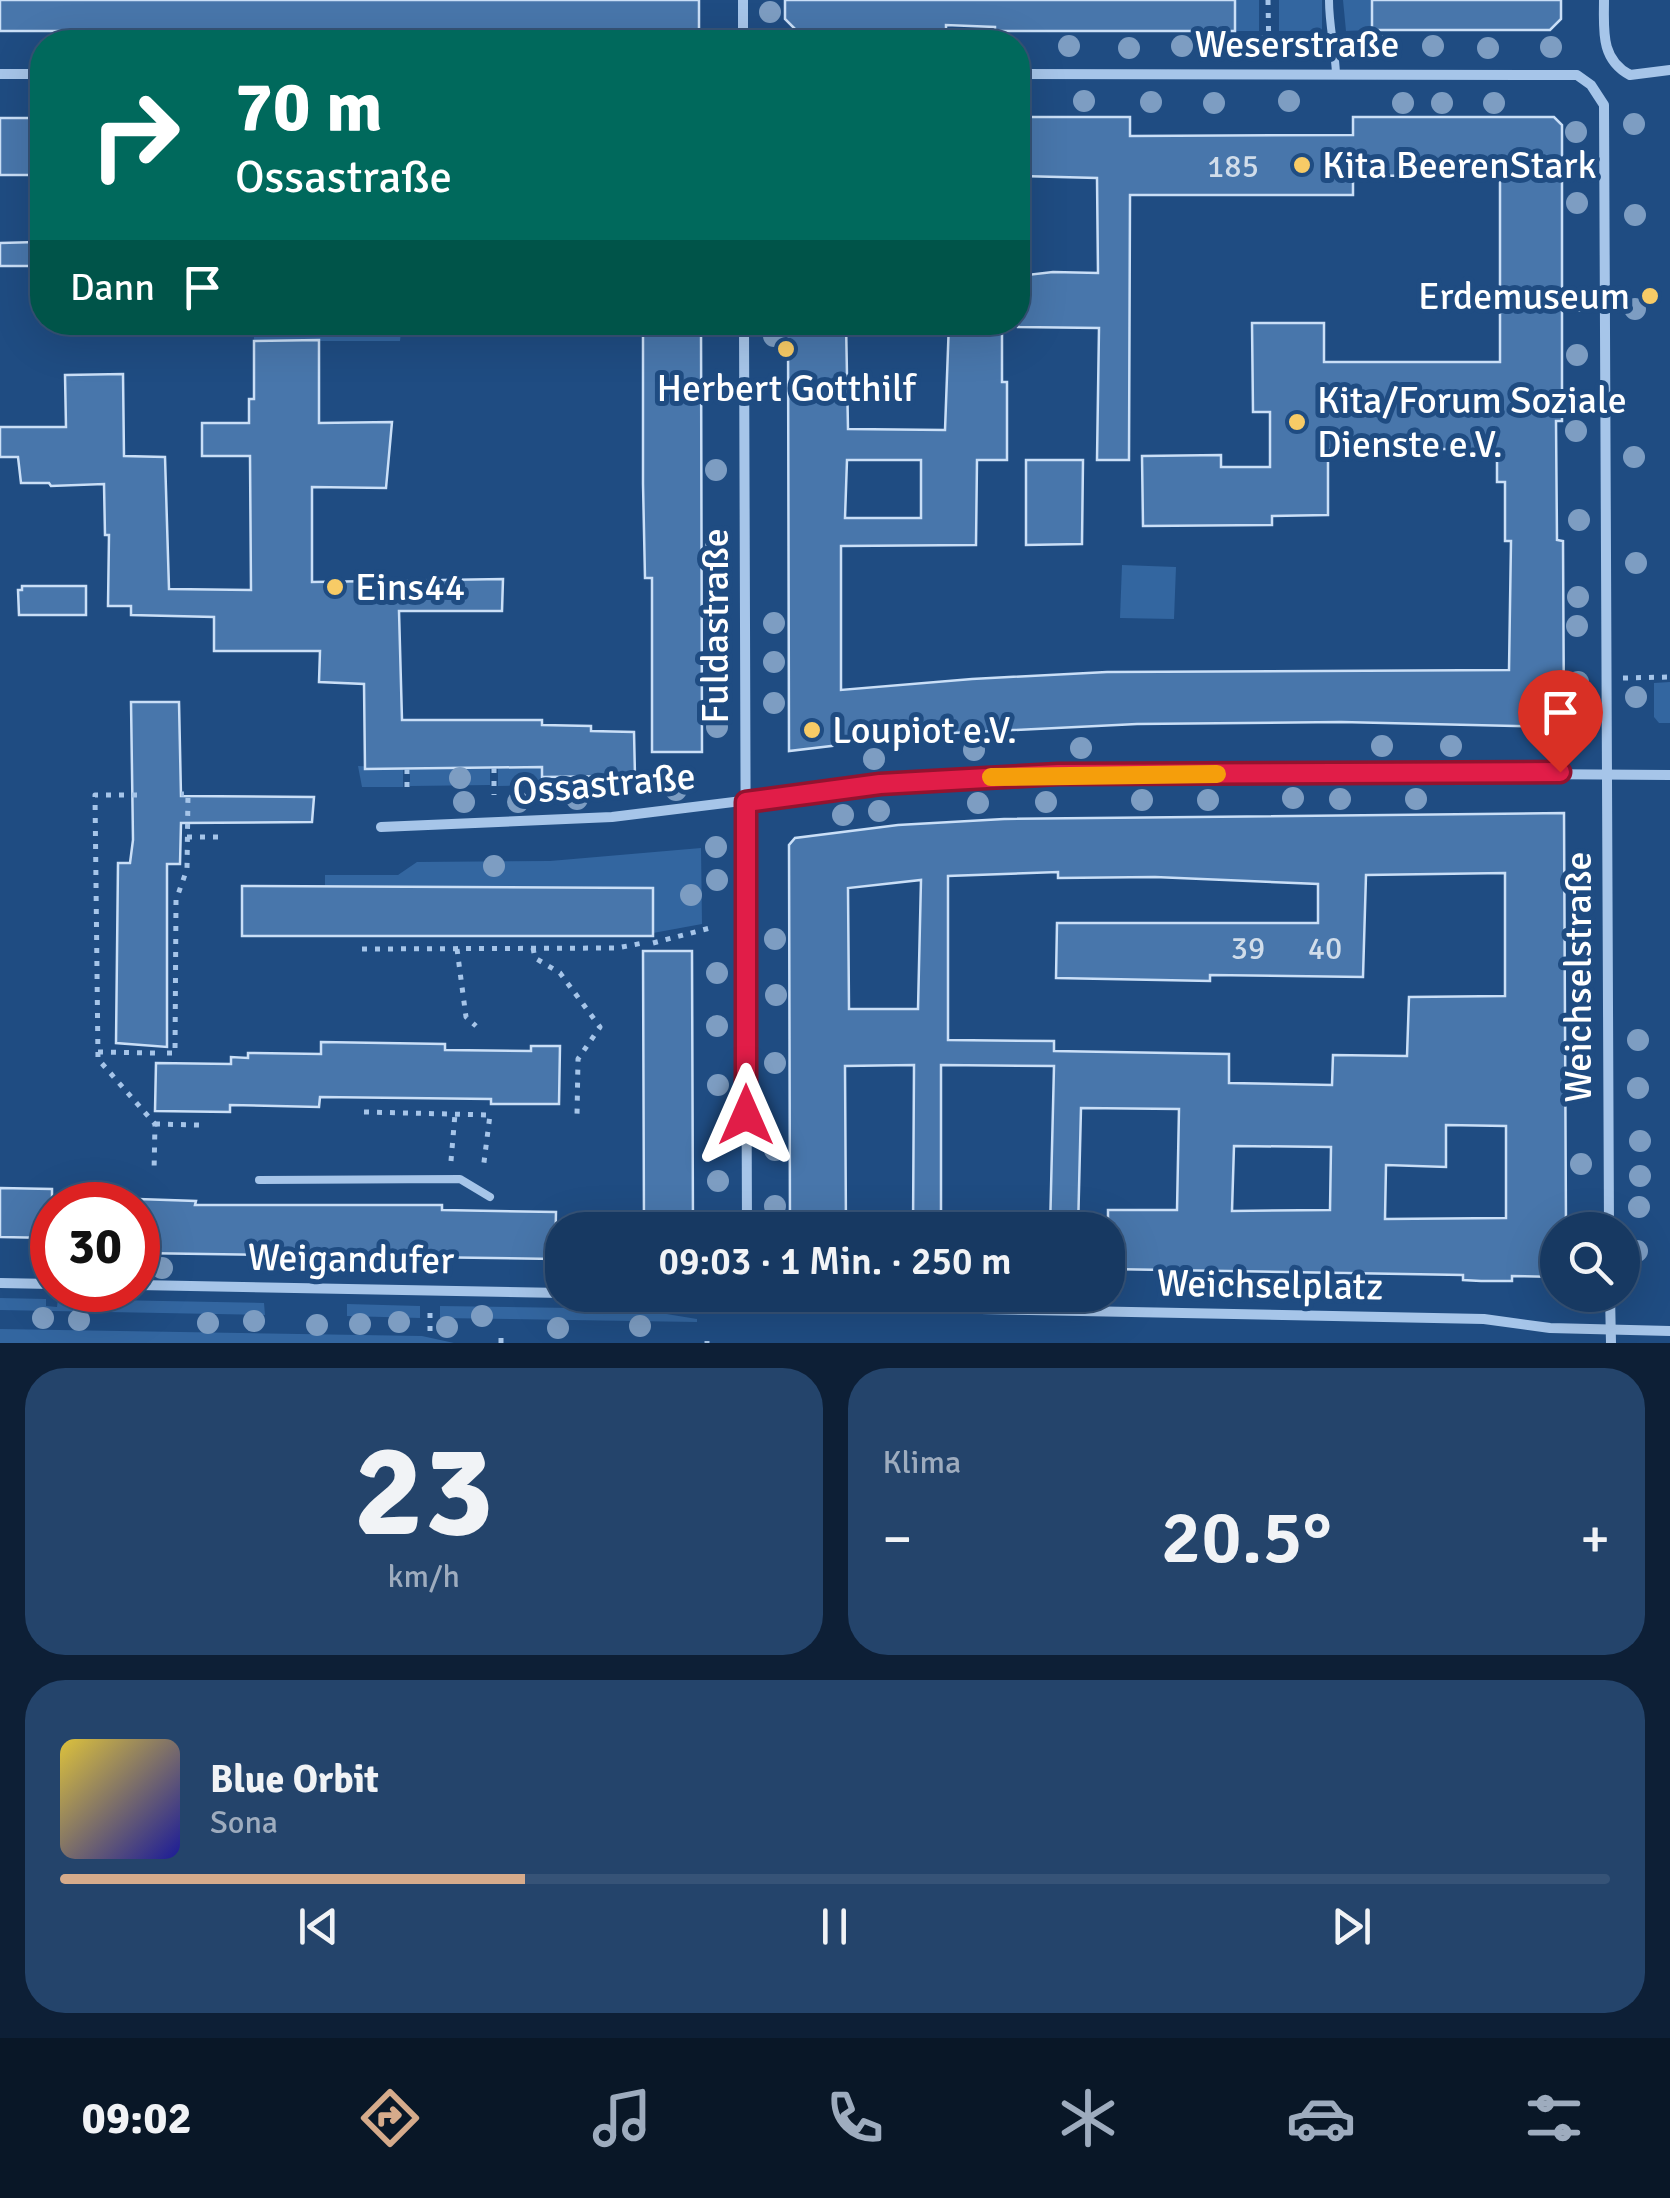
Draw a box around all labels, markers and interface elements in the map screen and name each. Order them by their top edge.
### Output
street label: Weserstraße [1194,21,1400,68]
text: 70 m [235,64,383,150]
icon: right [70,70,200,200]
place label: Kita BeerenStark [1322,142,1596,189]
house number: 185 [1207,147,1259,186]
text: Ossastraße [235,150,452,205]
marker: Kita BeerenStark [1291,154,1313,176]
icon: arrive [175,260,230,315]
text: Dann [70,264,155,311]
place label: Erdemuseum [1418,273,1630,320]
marker: Erdemuseum [1639,285,1661,307]
marker: Herbert Gotthilf [775,338,797,360]
place label: Herbert Gotthilf [656,365,918,412]
place label: Kita/Forum Soziale Dienste e.V. [1317,377,1627,468]
marker: Kita/Forum Soziale Dienste e.V. [1286,411,1308,433]
street label: Fuldastraße [692,528,739,724]
place label: Eins44 [355,564,465,611]
marker: Eins44 [324,576,346,598]
pin [1518,670,1603,773]
icon: arrive [1533,685,1588,740]
place label: Loupiot e.V. [832,707,1017,754]
marker: Loupiot e.V. [801,719,823,741]
street label: Ossastraße [511,753,697,815]
street label: Weichselstraße [1555,851,1602,1103]
house number: 39 [1231,929,1265,968]
house number: 40 [1308,929,1342,968]
position arrow [694,1063,798,1167]
speed limit sign: 30 [30,1182,160,1312]
map controls [1540,1212,1640,1312]
button: search [1540,1212,1640,1312]
street label: Weigandufer [247,1234,455,1284]
text: 09:03 · 1 Min. · 250 m [659,1238,1011,1285]
street label: Weichselplatz [1156,1260,1384,1310]
text: 23 [354,1412,494,1572]
text: Klima [883,1443,961,1482]
text: 20.5° [1161,1491,1332,1584]
text: − [883,1505,912,1573]
text: + [1580,1505,1610,1573]
text: km/h [388,1557,460,1596]
text: Blue Orbit [210,1756,379,1803]
text: Sona [210,1803,278,1842]
icon: previous [291,1899,346,1954]
icon: pause [807,1899,862,1954]
icon: next [1324,1899,1379,1954]
icon: directions [355,2083,425,2153]
icon: music [587,2083,657,2153]
icon: phone [820,2083,890,2153]
icon: climate [1053,2083,1123,2153]
icon: car [1286,2083,1356,2153]
icon: filters [1519,2083,1589,2153]
text: 09:02 [81,2091,192,2146]

